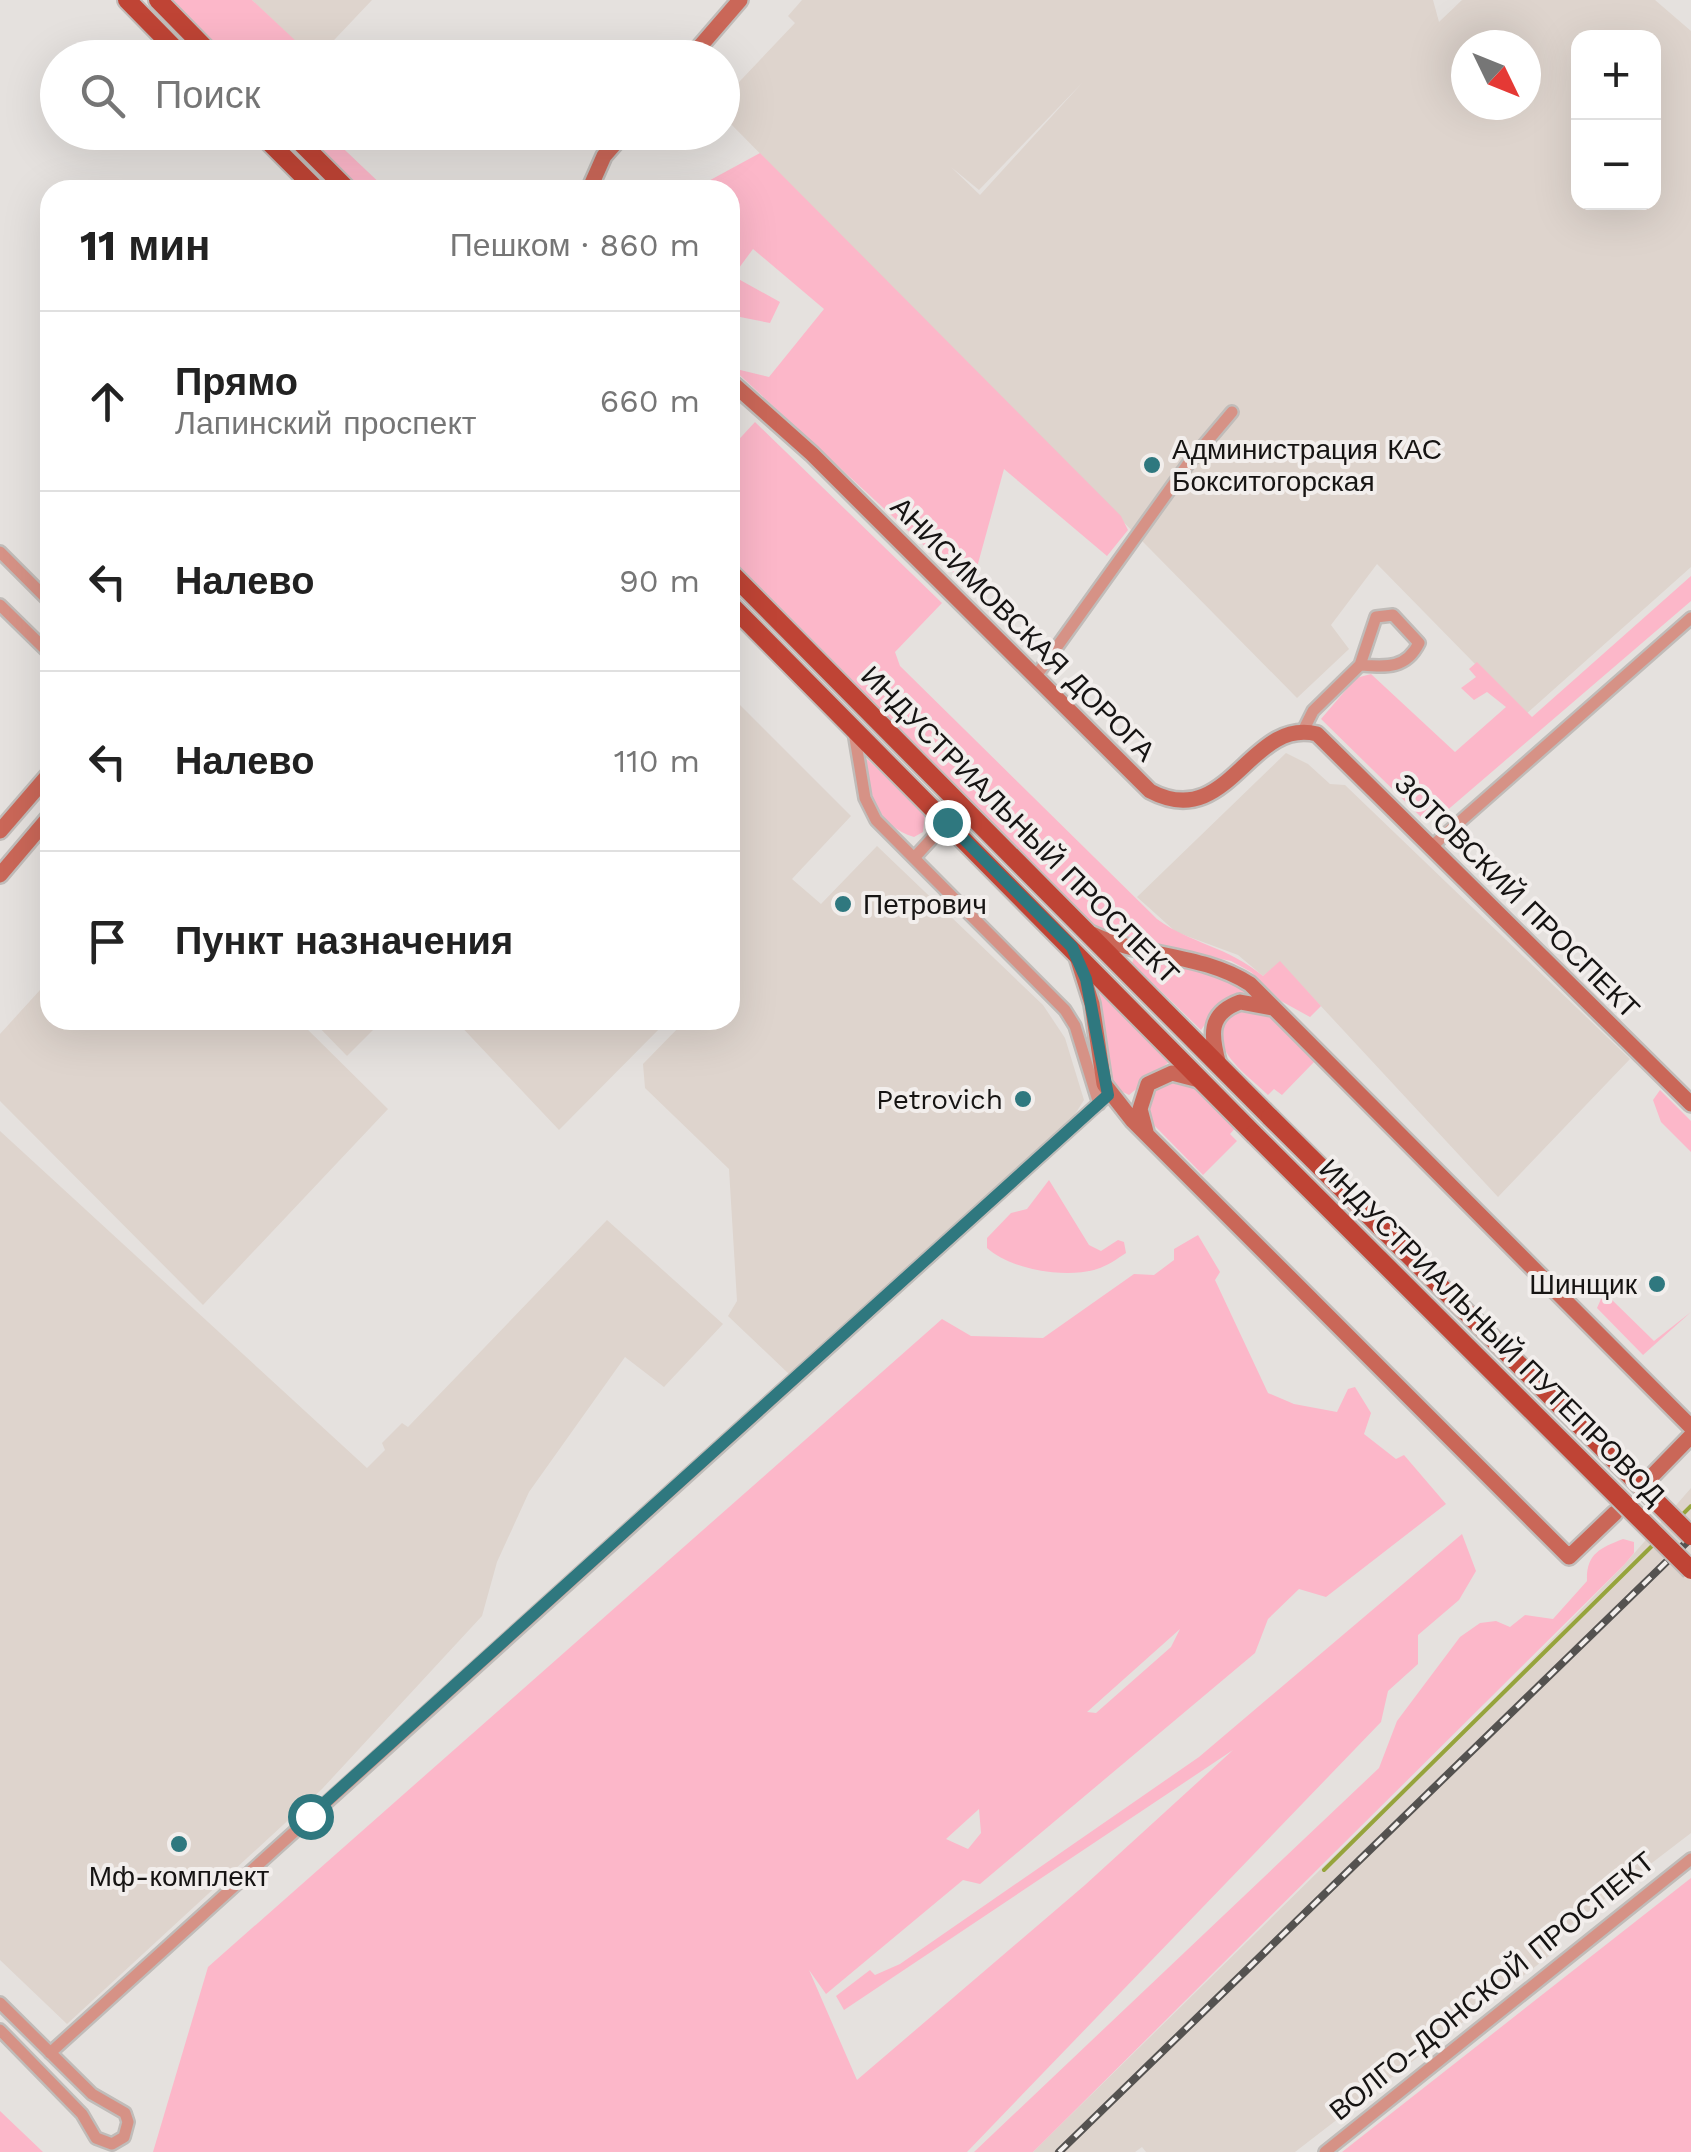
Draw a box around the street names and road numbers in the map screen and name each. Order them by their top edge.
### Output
street label: АНИСИМОВСКАЯ ДОРОГА [884,490,1162,768]
street label: ИНДУСТРИАЛЬНЫЙ ПРОСПЕКТ [854,659,1186,991]
street label: ЗОТОВСКИЙ ПРОСПЕКТ [1388,767,1646,1025]
street label: ИНДУСТРИАЛЬНЫЙ ПУТЕПРОВОД [1312,1152,1672,1512]
street label: ВОЛГО-ДОНСКОЙ ПРОСПЕКТ [1323,1845,1661,2127]

